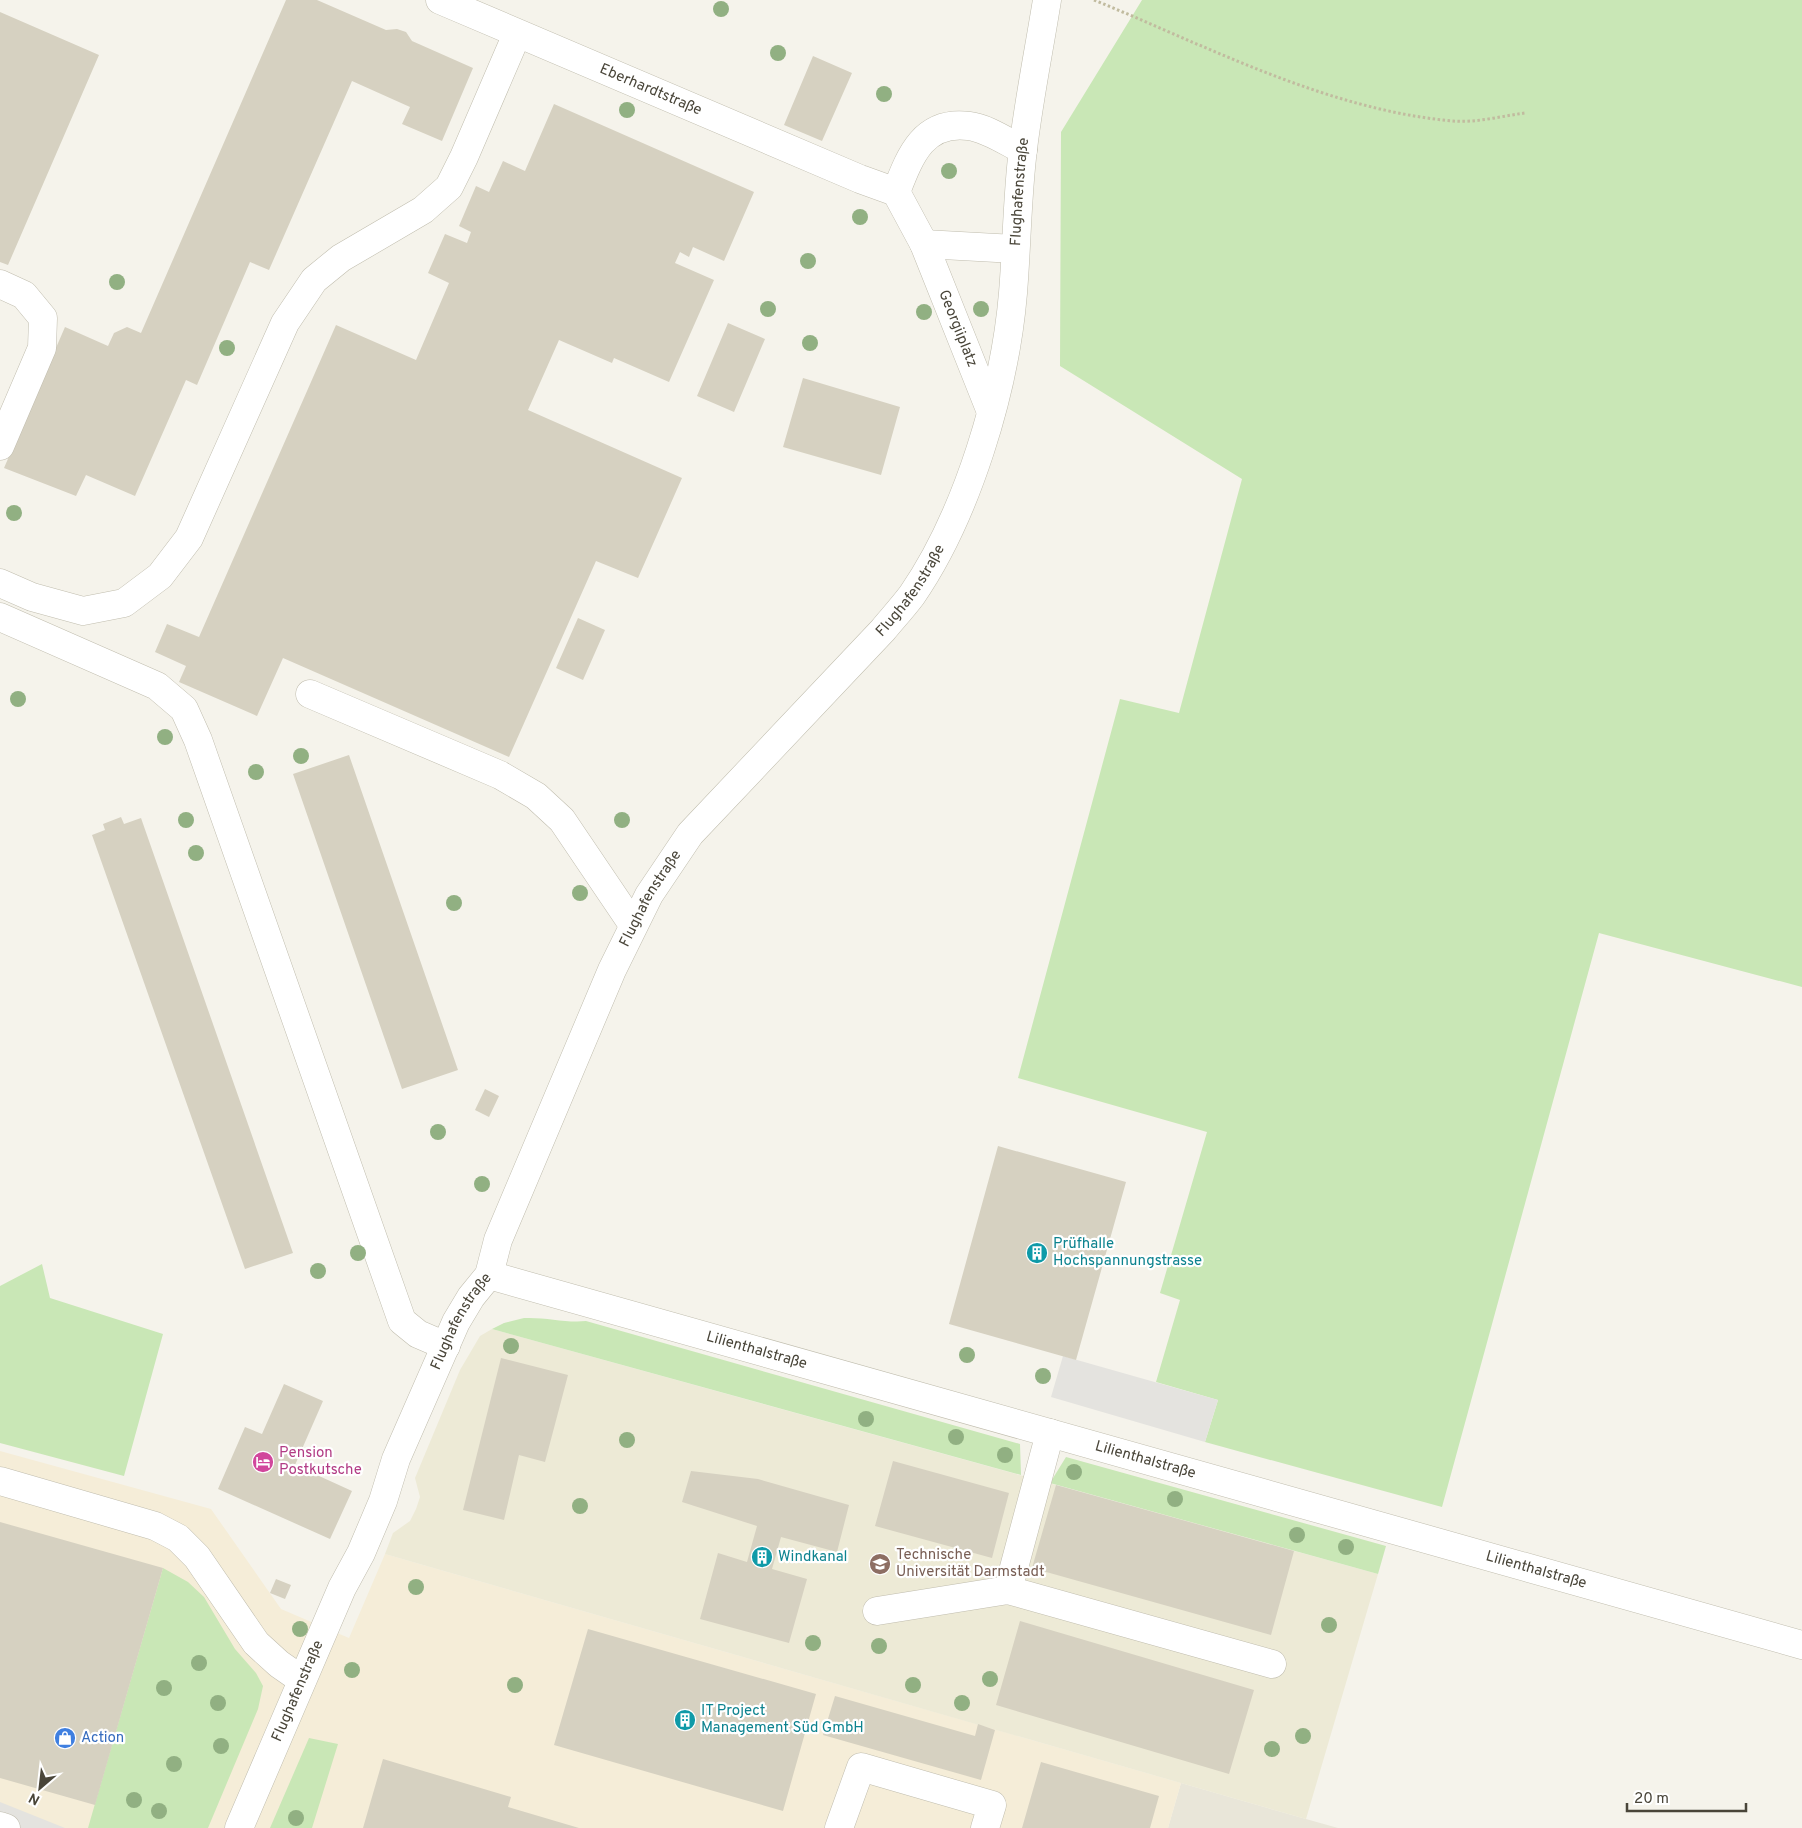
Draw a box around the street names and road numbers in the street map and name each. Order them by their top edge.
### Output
street label: Eberhardtstraße [597,60,705,120]
street label: Flughafenstraße [1006,137,1034,247]
street label: Georgiiplatz [934,287,982,370]
street label: Flughafenstraße [872,541,949,641]
street label: Flughafenstraße [615,847,686,950]
street label: Flughafenstraße [427,1269,496,1373]
street label: Lilienthalstraße [704,1327,809,1374]
street label: Lilienthalstraße [1093,1437,1198,1483]
street label: Lilienthalstraße [1484,1547,1589,1593]
street label: Flughafenstraße [268,1637,328,1745]

